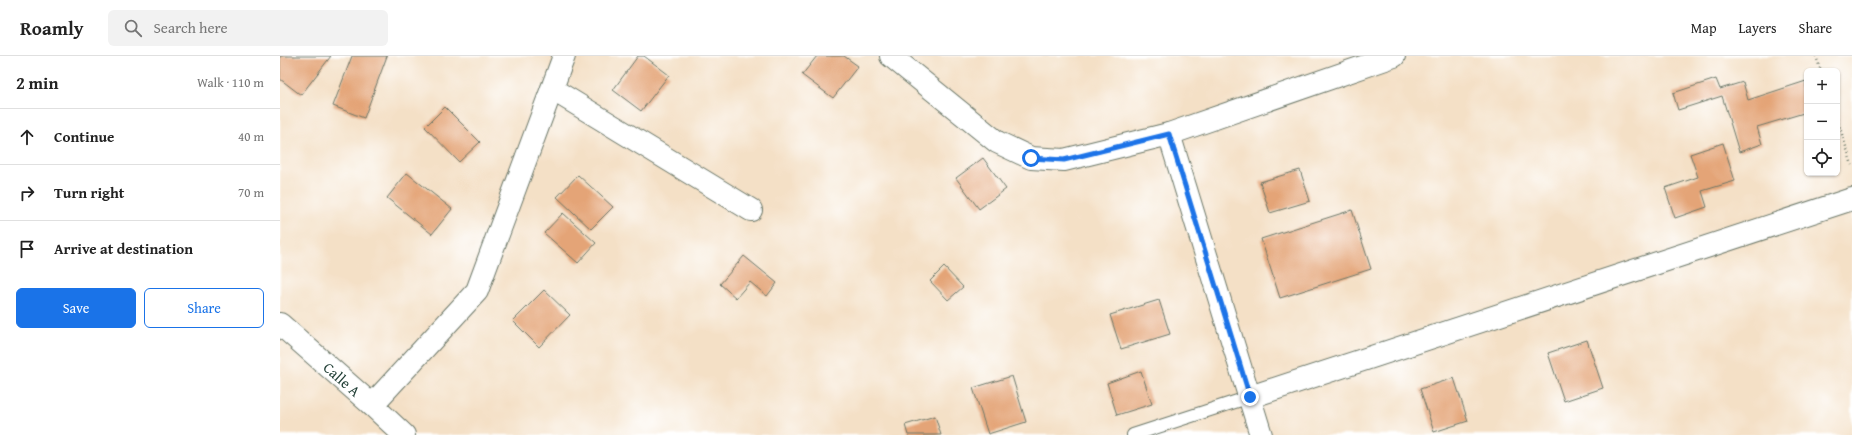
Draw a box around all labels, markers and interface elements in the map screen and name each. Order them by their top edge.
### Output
search box [108,10,388,46]
text: Roamly [20,14,84,42]
icon: search [122,17,144,39]
text: Search here [154,17,228,38]
text: Map [1691,18,1717,38]
text: Layers [1739,18,1777,38]
text: Share [1799,18,1832,38]
map controls [1804,68,1840,176]
button: + [1804,68,1840,104]
text: 2 min [16,70,58,95]
text: Walk · 110 m [197,73,264,92]
button: − [1804,104,1840,140]
icon: ahead [16,126,38,148]
text: Continue [54,126,115,147]
text: 40 m [238,127,264,146]
button: locate [1804,140,1840,176]
route start [1022,149,1040,167]
icon: right [16,182,38,204]
text: Turn right [54,182,125,203]
text: 70 m [238,183,264,202]
icon: arrive [16,238,38,260]
text: Arrive at destination [54,238,193,259]
button: Save [16,288,136,328]
button: Share [144,288,264,328]
street label: Calle A [319,357,365,401]
route end [1241,388,1259,406]

